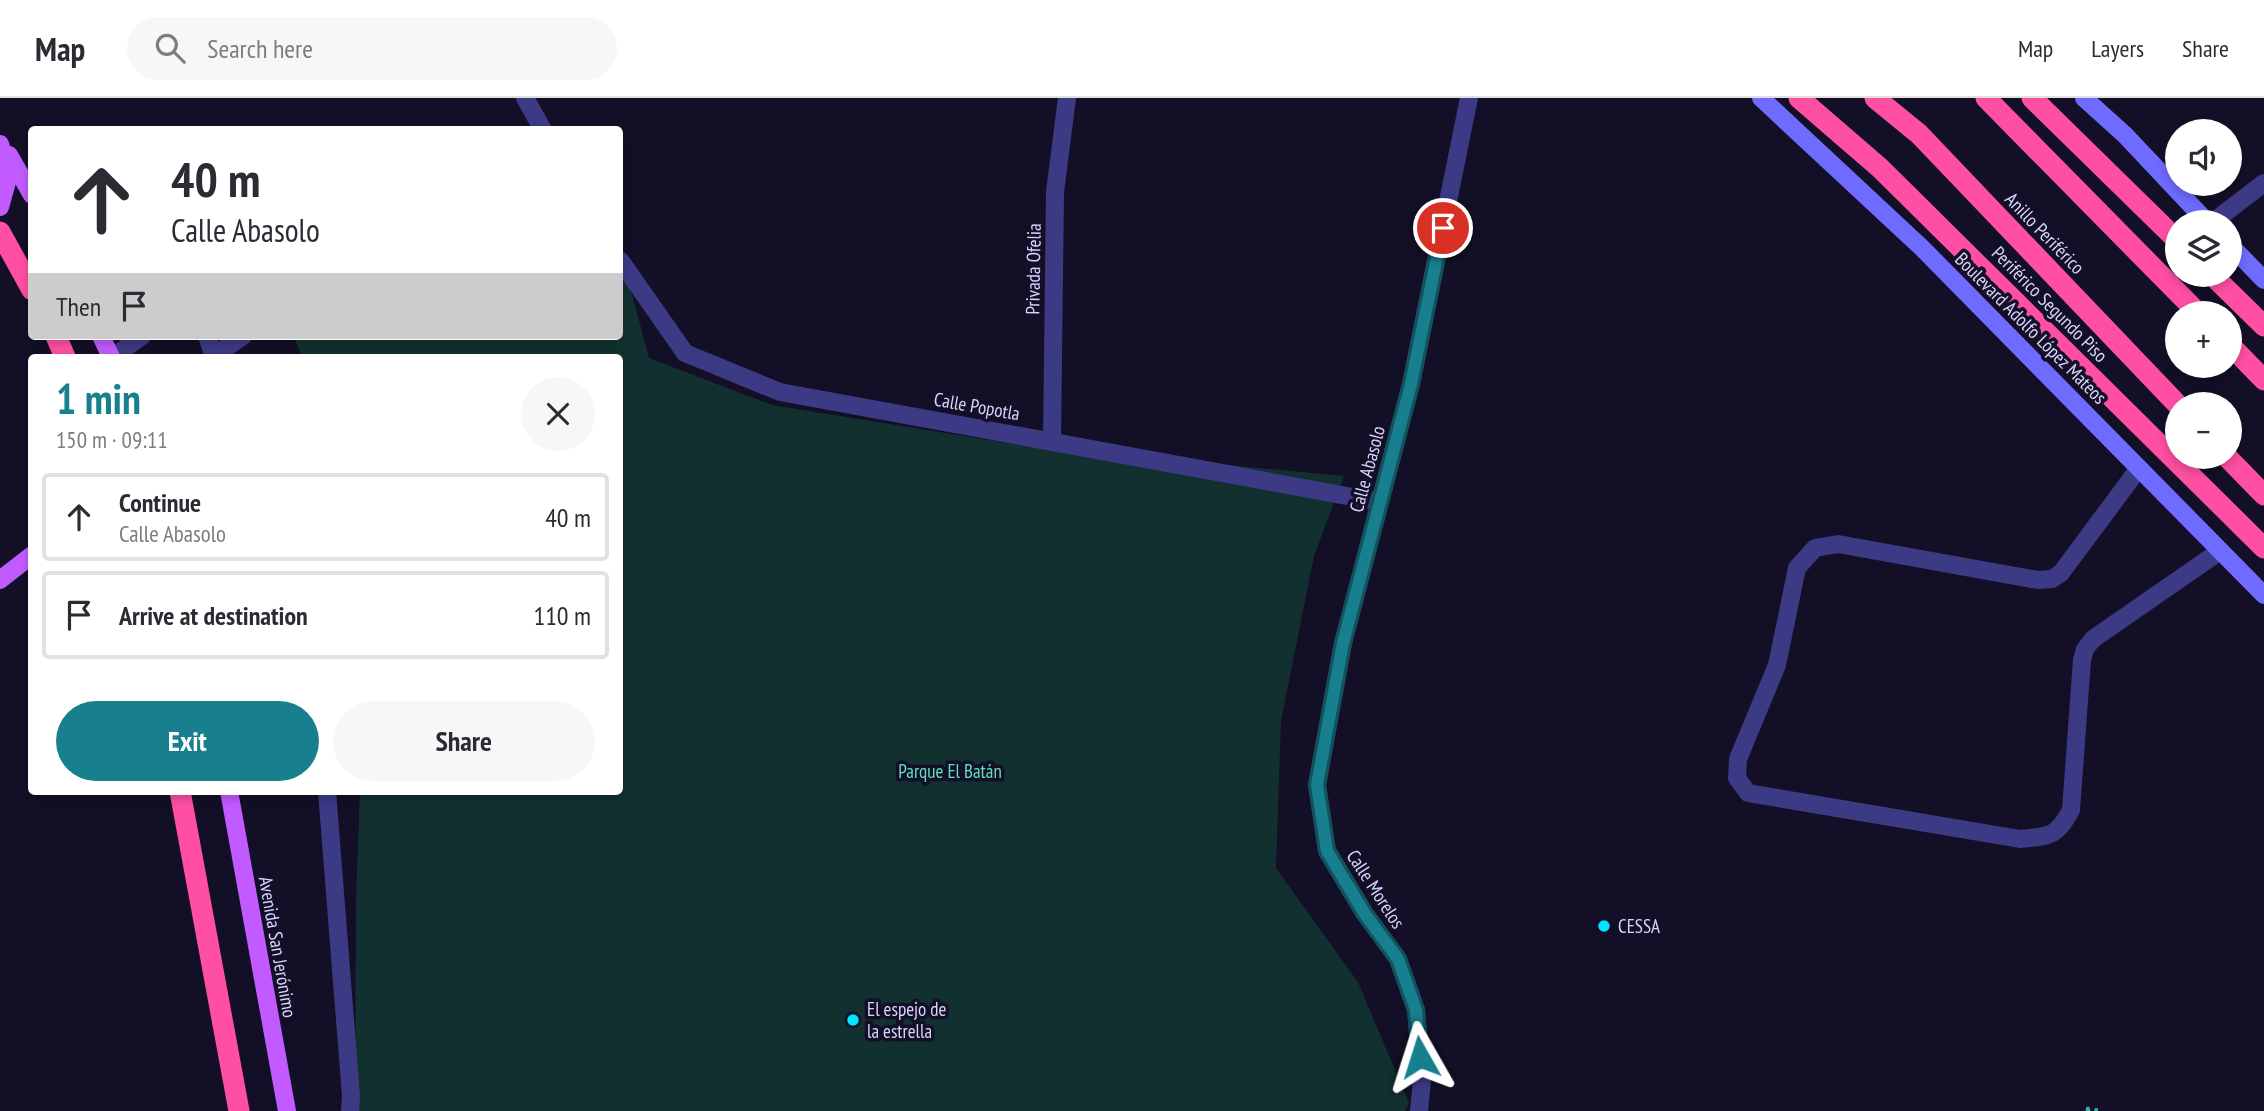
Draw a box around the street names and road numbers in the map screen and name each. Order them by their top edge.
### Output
street label: Anillo Periférico [2000,187,2090,279]
street label: Privada Ofelia [1020,223,1046,315]
street label: Periférico Segundo Piso [1987,241,2113,367]
street label: Boulevard Adolfo López Mateos [1950,247,2112,409]
street label: Calle Popotla [932,387,1022,425]
street label: Calle Abasolo [1344,423,1390,515]
street label: Calle Morelos [1342,845,1410,933]
street label: Avenida San Jerónimo [254,875,302,1019]

